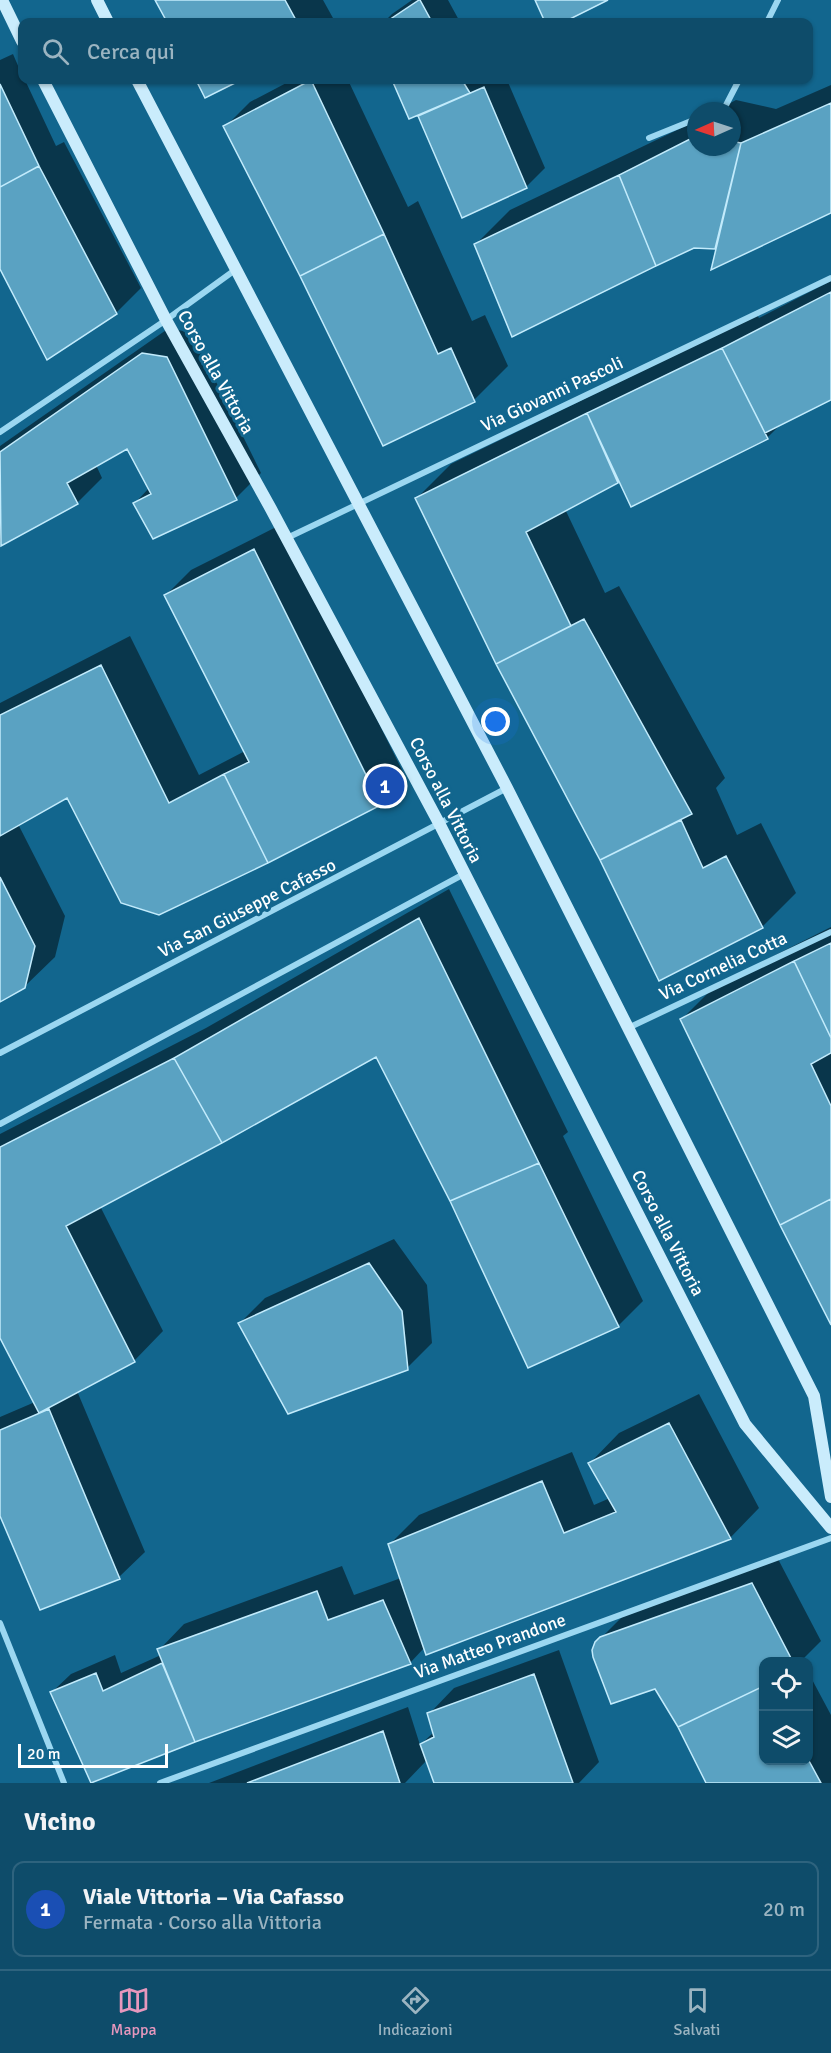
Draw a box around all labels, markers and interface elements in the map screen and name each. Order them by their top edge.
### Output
search box [18,18,813,84]
icon: search [39,35,72,68]
text: Cerca qui [87,38,175,65]
north arrow [687,102,741,156]
street label: Corso alla Vittoria [173,306,259,438]
street label: Via Giovanni Pascoli [477,351,627,437]
your location [481,707,510,736]
street label: Corso alla Vittoria [405,733,487,867]
pin: 1 [366,764,404,808]
street label: Via San Giuseppe Cafasso [154,854,340,962]
street label: Via Cornelia Cotta [656,927,790,1005]
street label: Corso alla Vittoria [627,1166,709,1300]
street label: Via Matteo Prandone [411,1608,569,1684]
map controls [759,1657,813,1765]
button: locate [759,1657,813,1711]
button: layers [759,1711,813,1765]
scale bar [18,1741,168,1768]
text: 20 m [27,1744,61,1764]
text: Vicino [24,1806,96,1838]
text: Viale Vittoria – Via Cafasso [83,1883,344,1910]
text: 1 [40,1897,51,1922]
text: 20 m [763,1897,805,1922]
text: Fermata · Corso alla Vittoria [83,1910,322,1935]
tab: Mappa [111,1984,157,2040]
tab: Indicazioni [378,1984,452,2040]
tab: Salvati [674,1984,720,2040]

